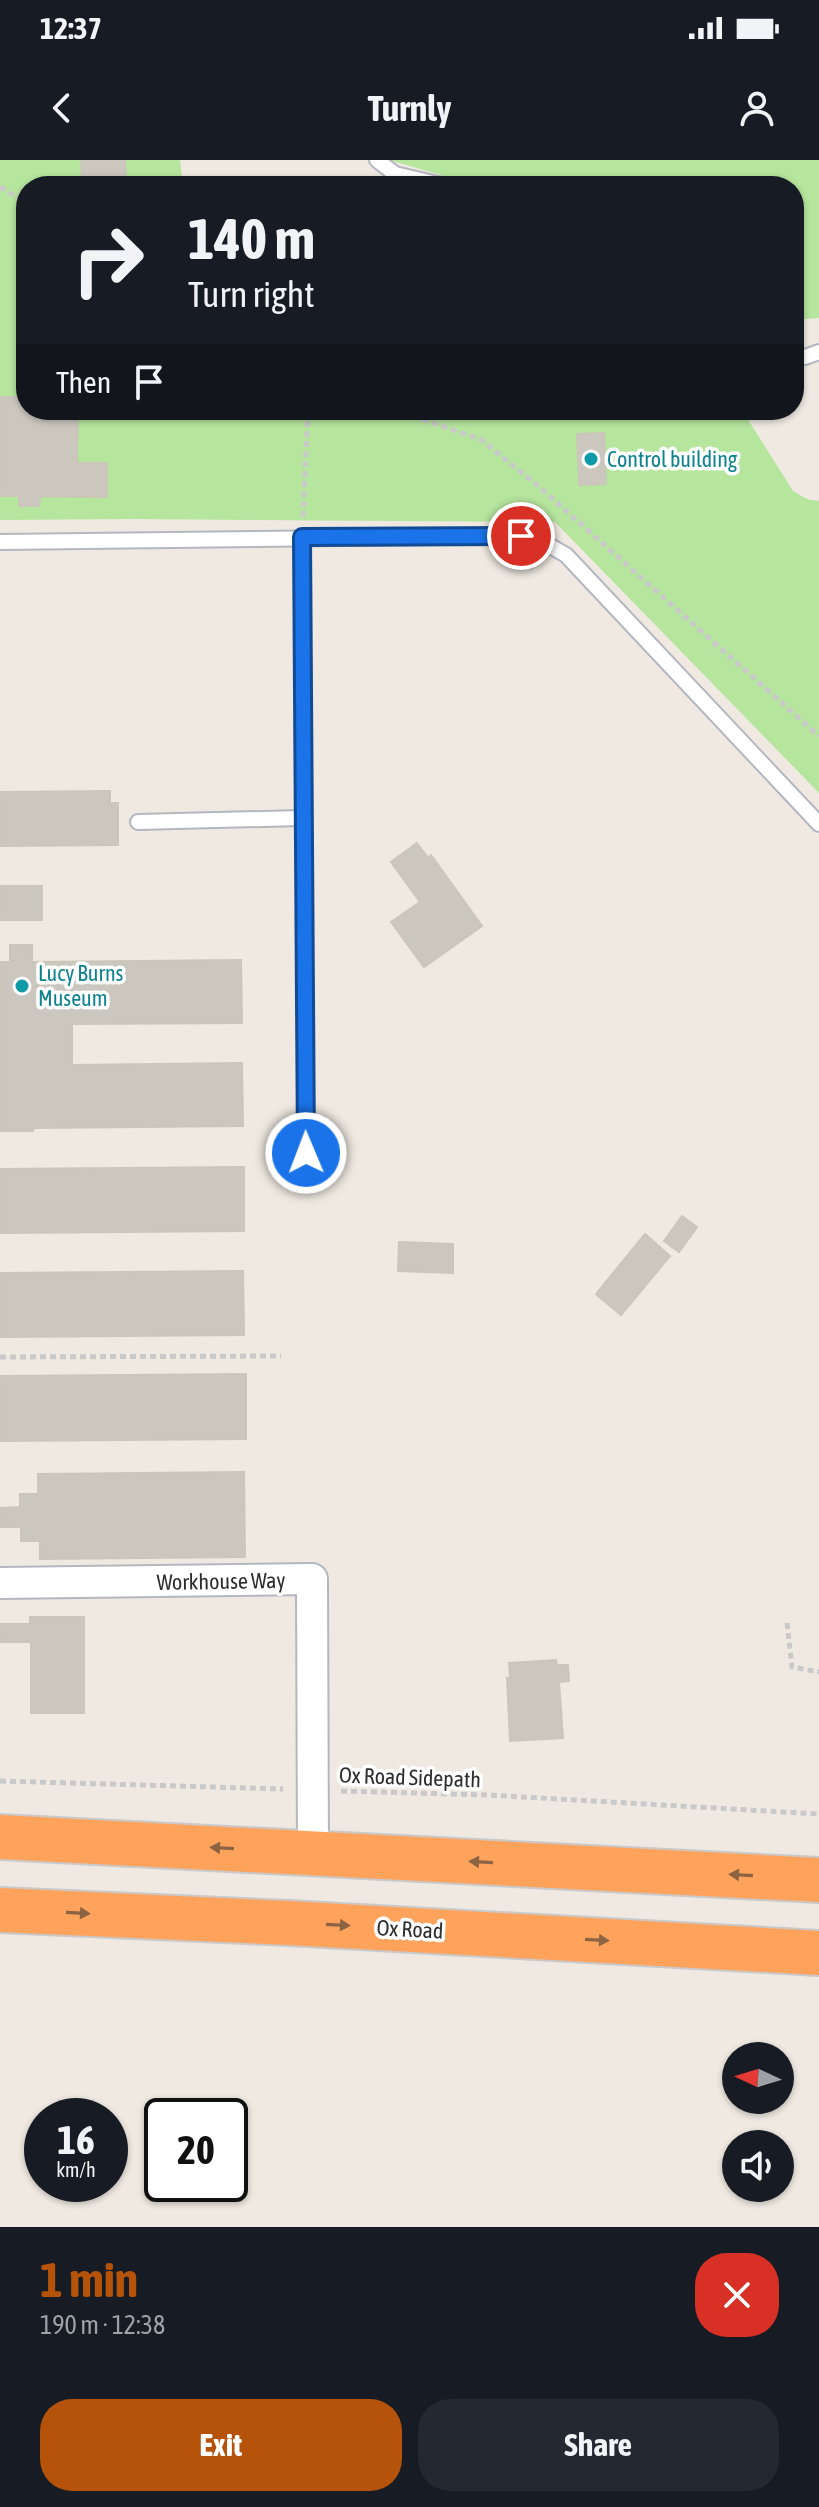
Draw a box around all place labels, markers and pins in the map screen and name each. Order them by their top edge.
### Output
place label: Control building [607,446,738,472]
marker: Control building [582,450,600,468]
pin [487,502,555,570]
place label: Lucy Burns Museum [38,960,124,1011]
marker: Lucy Burns Museum [13,977,31,995]

